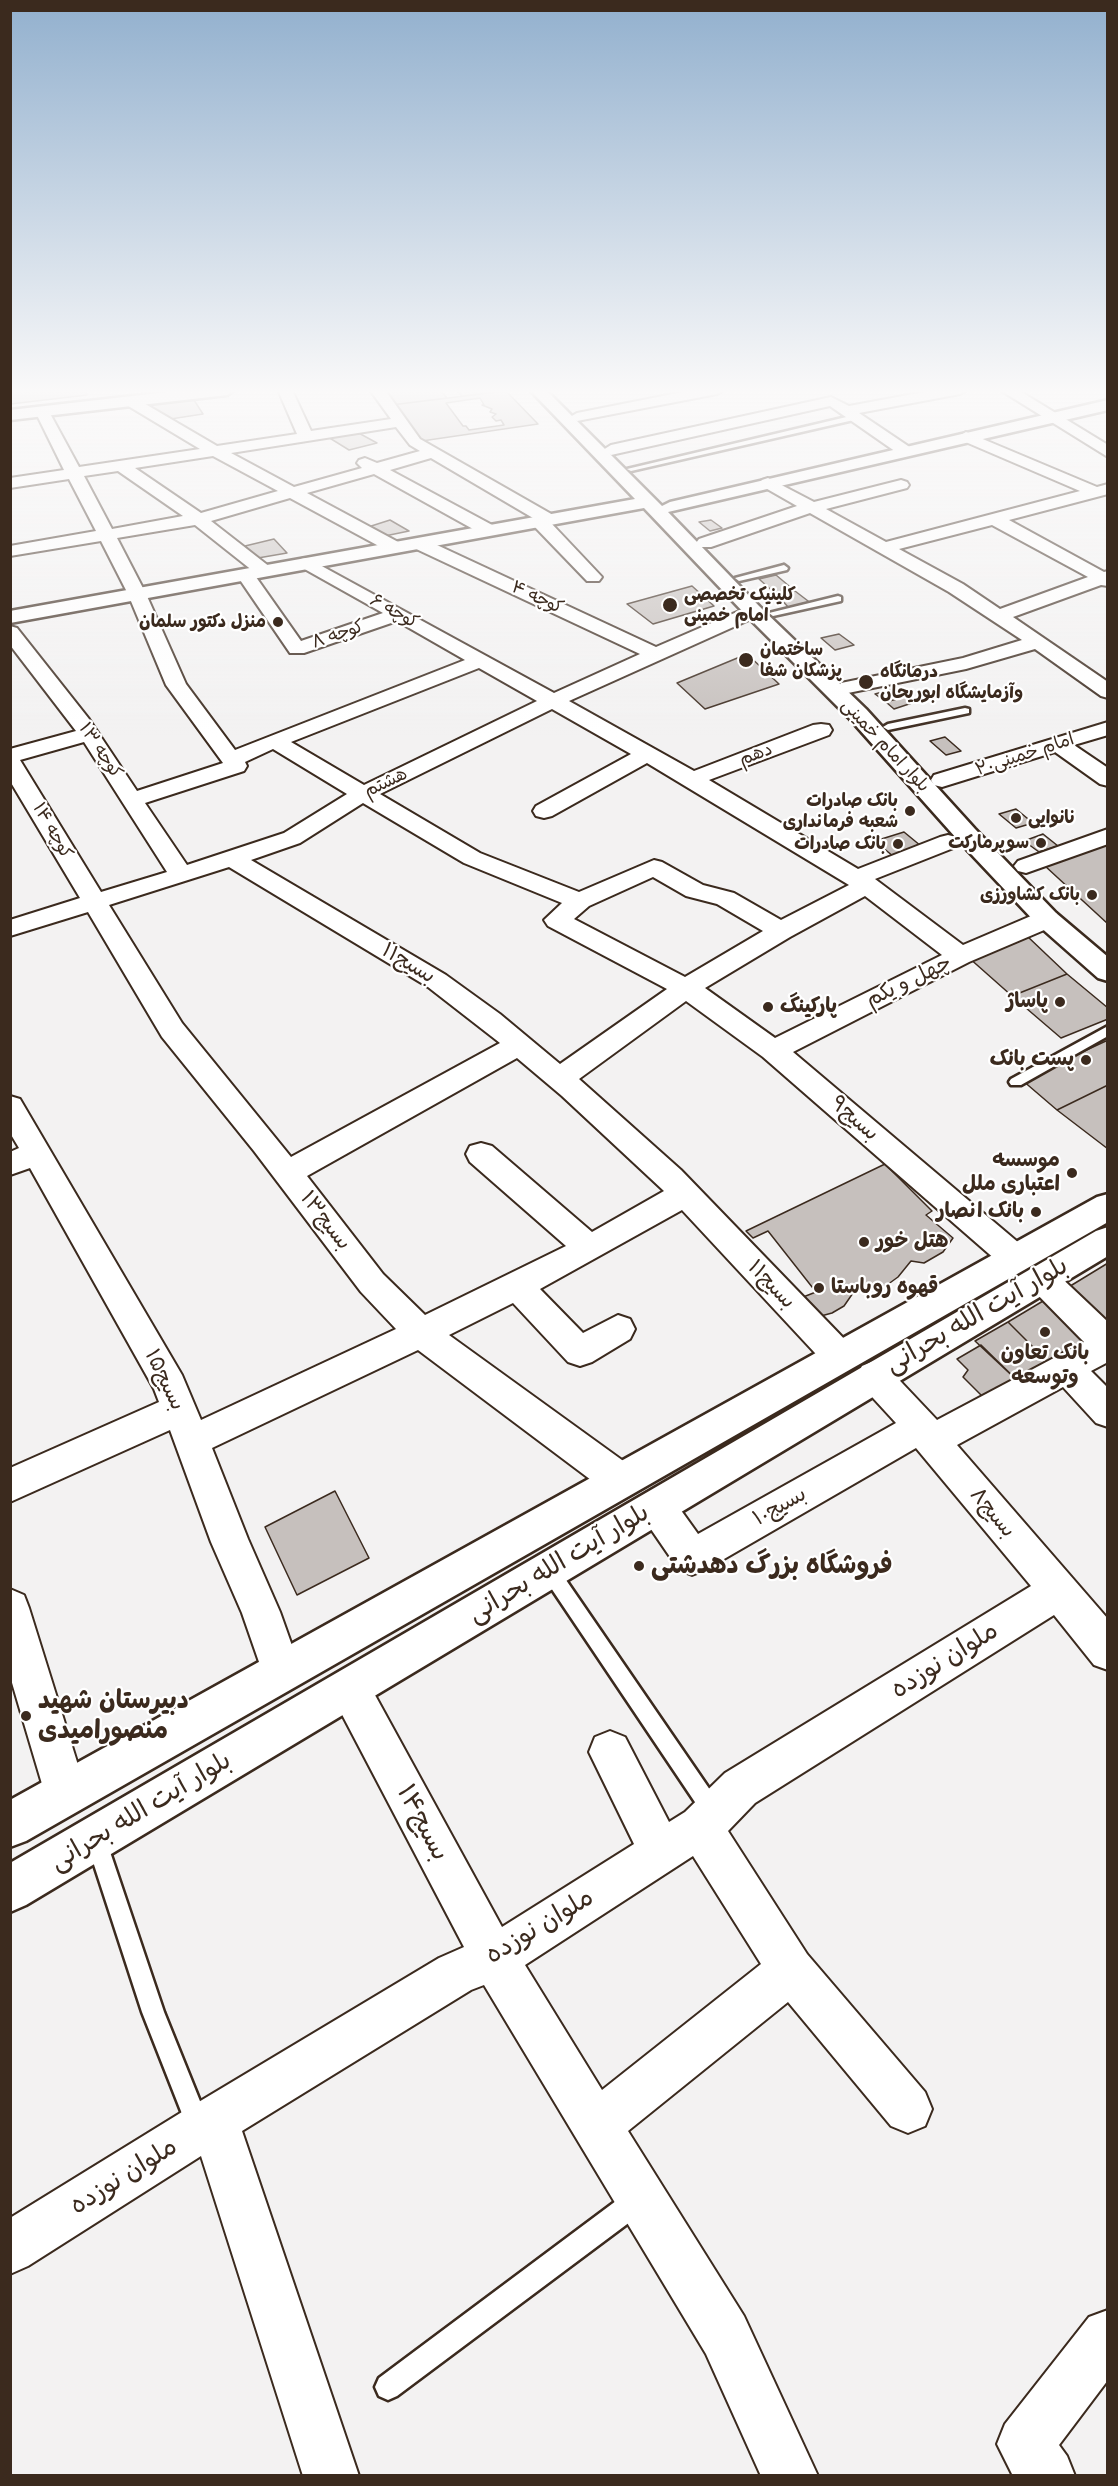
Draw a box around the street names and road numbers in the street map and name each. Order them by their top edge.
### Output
street label: کوچه ۴ [508,577,566,619]
street label: کوچه ۶ [366,590,422,634]
street label: کوچه ۸ [309,616,367,654]
street label: بلوار امام خمینی [836,695,934,797]
street label: کوچه ۱۳ [74,719,126,783]
street label: امام خمینی۲۰ [973,729,1077,781]
street label: دهم [736,739,776,771]
street label: هشتم [361,763,411,803]
street label: کوچه ۱۴ [27,799,77,863]
street label: بسیج۱۱ [377,938,439,990]
street label: چهل و یکم [862,951,956,1013]
street label: بسیج۹ [825,1091,883,1147]
street label: بسیج۱۳ [294,1187,356,1255]
street label: بلوار آیت الله بحرانی [880,1251,1074,1381]
street label: بسیج۱۱ [742,1255,800,1315]
street label: بسیج۱۵ [138,1345,190,1415]
street label: بسیج۱۰ [749,1482,811,1532]
street label: بسیج۸ [964,1483,1020,1543]
street label: بلوار آیت الله بحرانی [463,1498,655,1630]
street label: ملوان نوزده [885,1616,1005,1706]
street label: بلوار آیت الله بحرانی [45,1746,237,1878]
street label: بسیج۱۴ [389,1780,455,1866]
street label: ملوان نوزده [480,1882,600,1972]
street label: ملوان نوزده [64,2132,184,2222]

